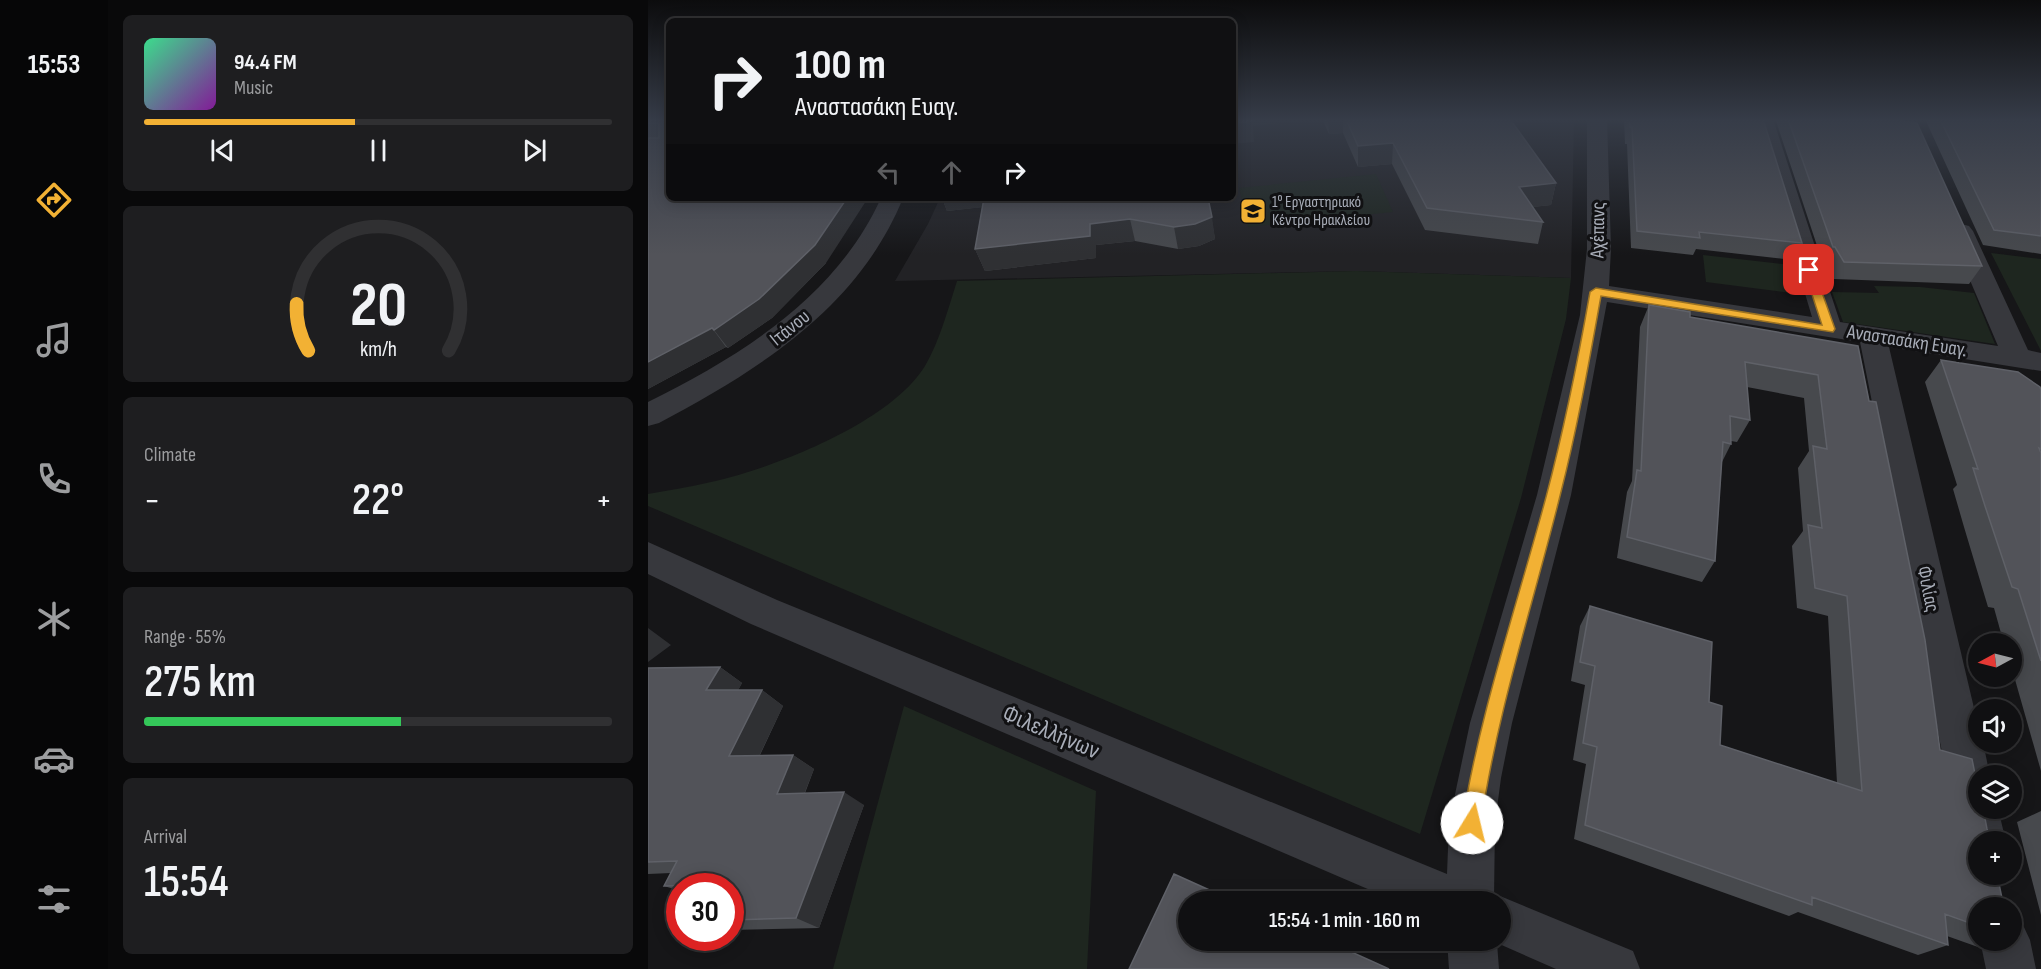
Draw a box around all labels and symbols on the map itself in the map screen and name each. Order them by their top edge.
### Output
place label: 1⁰ Εργαστηριακό Κέντρο Ηρακλείου [1272,193,1370,230]
school or university icon: 1⁰ Εργαστηριακό Κέντρο Ηρακλείου [1238,196,1268,226]
street label: Αχέπανς [1585,202,1610,259]
pin [1783,244,1834,295]
street label: Ιτάνου [765,305,815,351]
street label: Αναστασάκη Ευαγ. [1844,320,1969,362]
street label: Φιλίας [1911,564,1945,614]
north arrow [1968,633,2022,687]
street label: Φιλελλήνων [998,699,1104,765]
position arrow [1440,791,1504,855]
speed limit sign: 30 [666,873,744,951]

